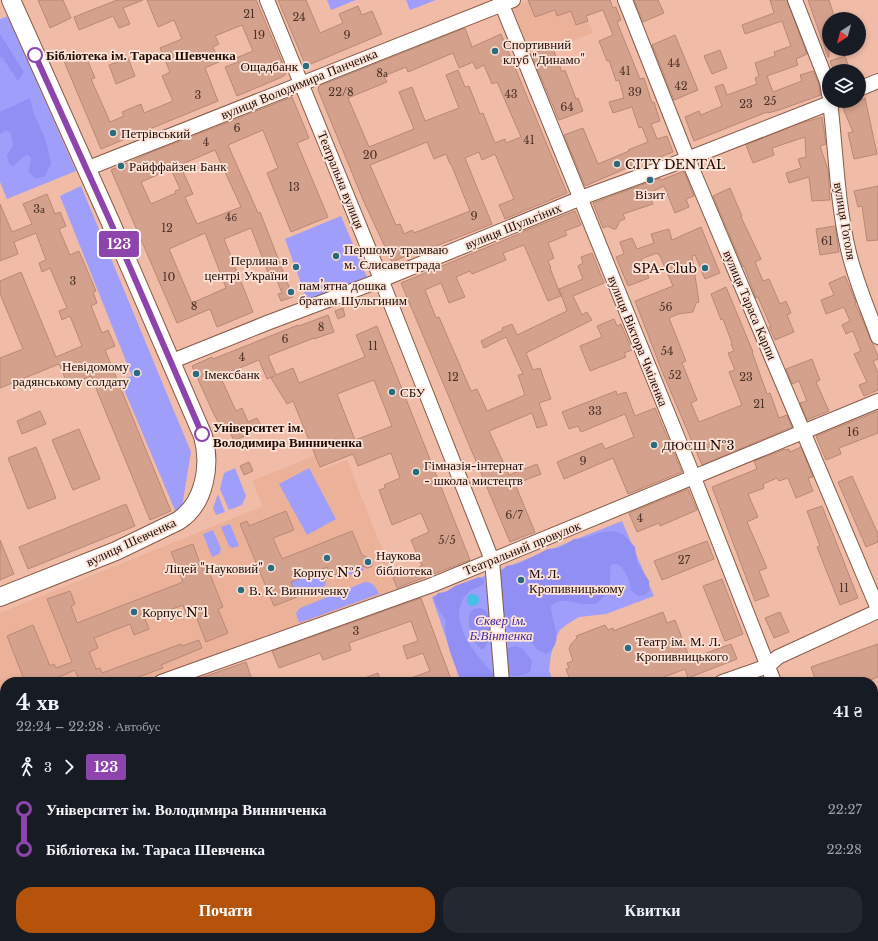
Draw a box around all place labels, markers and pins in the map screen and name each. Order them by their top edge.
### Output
place label: Спортивний клуб "Динамо" [503,36,585,68]
marker: Спортивний клуб "Динамо" [490,46,500,56]
marker: Бібліотека ім. Тараса Шевченка [27,47,43,63]
place label: Бібліотека ім. Тараса Шевченка [46,47,236,64]
place label: Ощадбанк [241,58,299,75]
marker: Ощадбанк [301,61,311,71]
place label: Петрівський [121,125,190,142]
marker: Петрівський [108,128,118,138]
place label: CITY DENTAL [625,156,726,173]
place label: Райффайзен Банк [129,158,227,175]
marker: CITY DENTAL [612,159,622,169]
marker: Райффайзен Банк [116,161,126,171]
marker: Візит [645,175,655,185]
place label: Візит [635,186,665,203]
place label: Першому трамваю м. Єлисаветграда [344,241,448,273]
marker: Першому трамваю м. Єлисаветграда [331,251,341,261]
place label: Перлина в центрі України [204,252,288,284]
place label: SPA-Club [633,260,697,277]
marker: Перлина в центрі України [291,262,301,272]
marker: SPA-Club [700,263,710,273]
place label: пам’ятна дошка братам Шульгиним [299,277,407,309]
marker: пам’ятна дошка братам Шульгиним [286,287,296,297]
place label: Невідомому радянському солдату [12,358,129,390]
place label: Імексбанк [204,366,261,383]
marker: Невідомому радянському солдату [132,368,142,378]
marker: Імексбанк [191,369,201,379]
place label: СБУ [400,384,426,401]
marker: СБУ [387,387,397,397]
place label: Університет ім. Володимира Винниченка [213,419,363,451]
marker: Університет ім. Володимира Винниченка [194,426,210,442]
place label: ДЮСШ №3 [662,437,734,454]
marker: ДЮСШ №3 [649,440,659,450]
place label: Гімназія-інтернат - школа мистецтв [424,457,524,489]
marker: Гімназія-інтернат - школа мистецтв [411,467,421,477]
place label: Наукова бібліотека [376,547,433,579]
marker: Корпус №5 [322,553,332,563]
marker: Наукова бібліотека [363,557,373,567]
place label: Ліцей "Науковий" [165,560,263,577]
marker: Ліцей "Науковий" [266,563,276,573]
place label: Корпус №5 [293,564,361,581]
place label: М. Л. Кропивницькому [529,565,625,597]
marker: М. Л. Кропивницькому [516,575,526,585]
place label: В. К. Винниченку [249,582,350,599]
marker: В. К. Винниченку [236,585,246,595]
place label: Корпус №1 [142,604,209,621]
marker: Корпус №1 [129,607,139,617]
place label: Театр ім. М. Л. Кропивницького [636,633,728,665]
marker: Театр ім. М. Л. Кропивницького [623,643,633,653]

